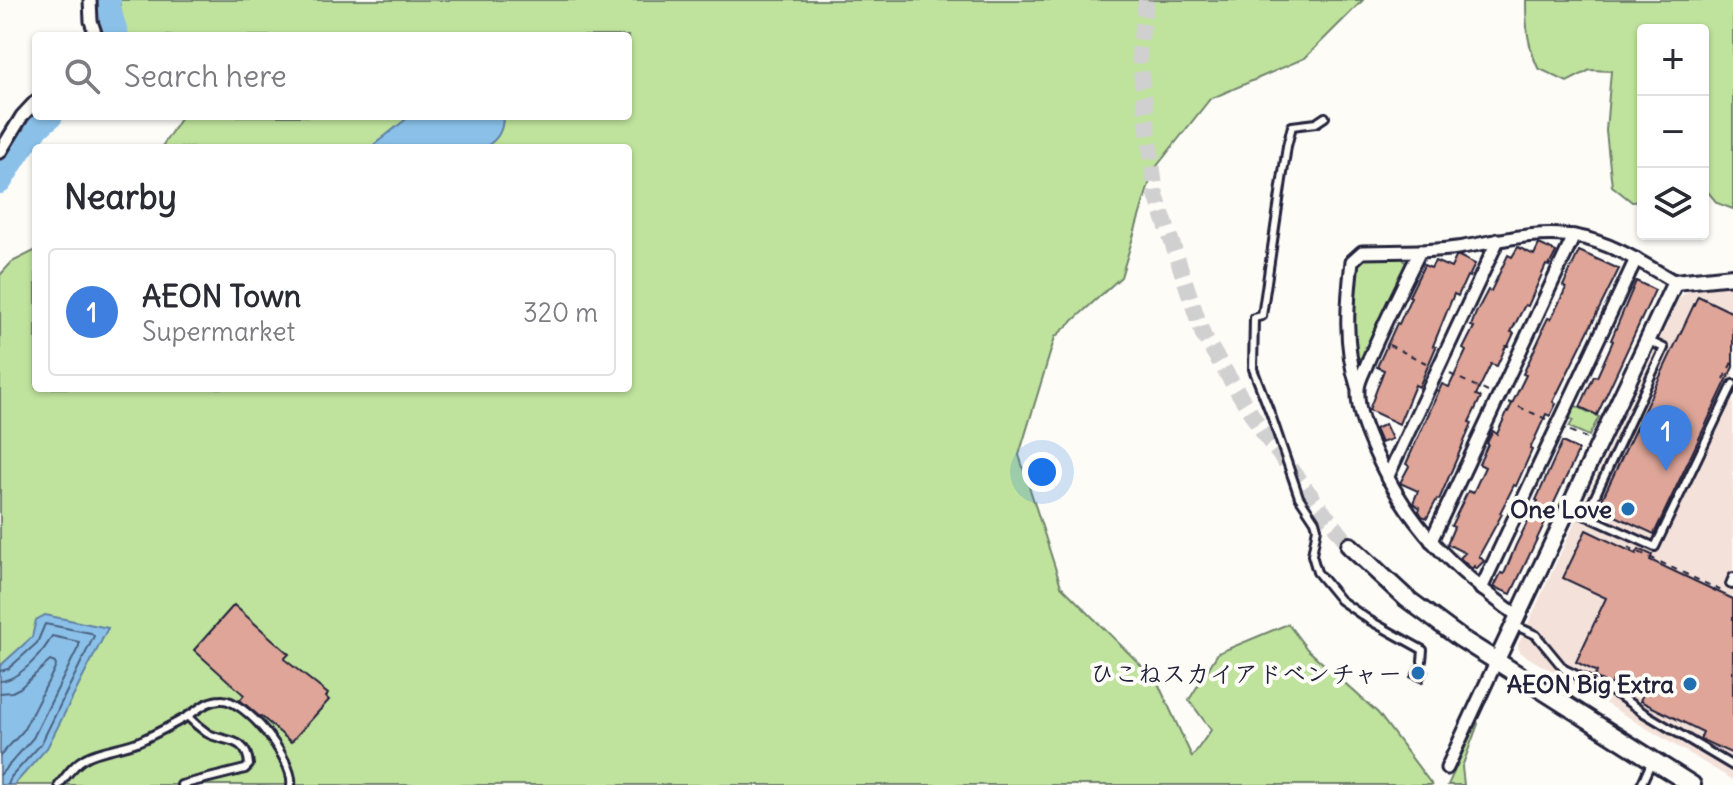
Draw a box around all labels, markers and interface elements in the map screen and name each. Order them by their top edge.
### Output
map controls [1637,24,1709,240]
button: + [1637,24,1709,96]
search box [32,32,632,120]
icon: search [60,54,104,98]
text: Search here [124,57,287,95]
button: − [1637,96,1709,168]
button: layers [1637,168,1709,240]
text: Nearby [64,175,177,218]
text: AEON Town [142,277,301,315]
text: 1 [87,296,97,329]
text: 320 m [523,296,598,329]
text: Supermarket [142,315,295,348]
pin: 1 [1640,405,1692,471]
your location [1022,452,1062,492]
place label: One Love [1510,494,1612,524]
marker: One Love [1619,500,1637,518]
place label: ひこねスカイアドベンチャー [1090,658,1402,688]
marker: ひこねスカイアドベンチャー [1409,664,1427,682]
place label: AEON Big Extra [1507,669,1674,699]
marker: AEON Big Extra [1681,675,1699,693]

